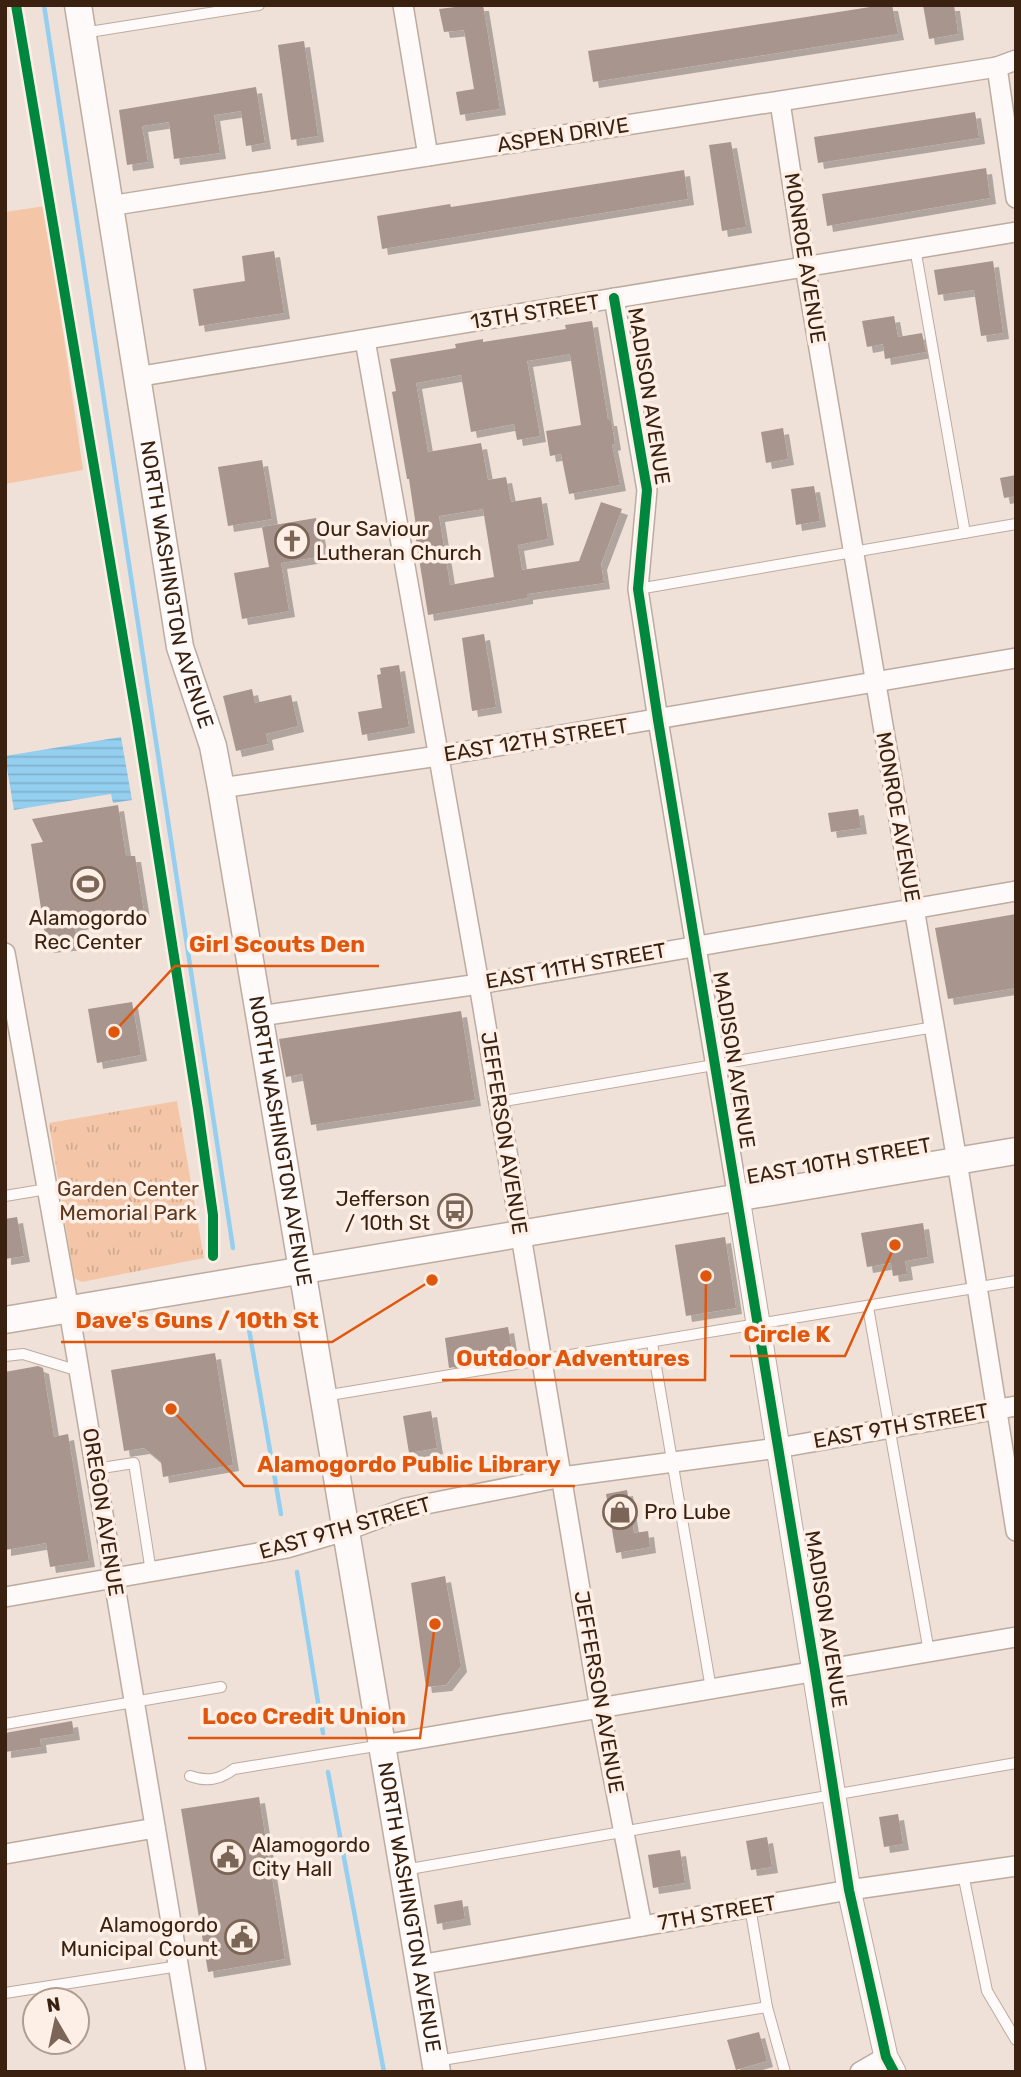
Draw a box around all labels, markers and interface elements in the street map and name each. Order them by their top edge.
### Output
street label: ASPEN DRIVE [495,112,631,157]
street label: MONROE AVENUE [780,171,831,345]
street label: 13TH STREET [469,289,601,334]
street label: MADISON AVENUE [623,306,676,486]
street label: NORTH WASHINGTON AVENUE [135,439,219,731]
place label: Our Saviour Lutheran Church [316,516,482,565]
church icon: Our Saviour Lutheran Church [273,522,311,560]
street label: EAST 12TH STREET [442,713,630,766]
street label: MONROE AVENUE [871,730,926,904]
sports icon: Alamogordo Rec Center [69,865,107,903]
place label: Alamogordo Rec Center [29,905,147,954]
callout: Girl Scouts Den [175,922,379,966]
text: Girl Scouts Den [189,930,365,958]
street label: EAST 11TH STREET [484,937,668,994]
street label: MADISON AVENUE [708,970,761,1150]
street label: NORTH WASHINGTON AVENUE [244,994,318,1288]
street label: JEFFERSON AVENUE [476,1030,533,1236]
street label: EAST 10TH STREET [745,1132,933,1189]
park label: Garden Center Memorial Park [57,1176,199,1225]
place label: Jefferson / 10th St [335,1186,430,1235]
bus stop icon: Jefferson / 10th St [436,1192,474,1230]
callout: Dave's Guns / 10th St [61,1298,332,1342]
text: Dave's Guns / 10th St [75,1306,319,1334]
callout: Circle K [730,1312,845,1356]
text: Circle K [743,1320,831,1348]
callout: Outdoor Adventures [442,1336,705,1380]
text: Outdoor Adventures [456,1344,690,1372]
street label: EAST 9TH STREET [811,1398,990,1453]
street label: OREGON AVENUE [78,1426,129,1598]
callout: Alamogordo Public Library [244,1442,575,1486]
text: Alamogordo Public Library [257,1450,561,1478]
street label: EAST 9TH STREET [256,1491,434,1564]
shop icon: Pro Lube [601,1493,639,1531]
place label: Pro Lube [644,1499,731,1524]
street label: MADISON AVENUE [800,1529,853,1709]
street label: JEFFERSON AVENUE [569,1589,630,1795]
callout: Loco Credit Union [188,1694,420,1738]
text: Loco Credit Union [202,1702,406,1730]
street label: NORTH WASHINGTON AVENUE [373,1760,446,2054]
place label: Alamogordo City Hall [252,1832,370,1881]
public building icon: Alamogordo City Hall [209,1838,247,1876]
street label: 7TH STREET [656,1890,778,1935]
place label: Alamogordo Municipal Count [60,1912,218,1961]
public building icon: Alamogordo Municipal Count [223,1918,261,1956]
north arrow [21,1986,91,2056]
text: N [45,1992,62,2017]

